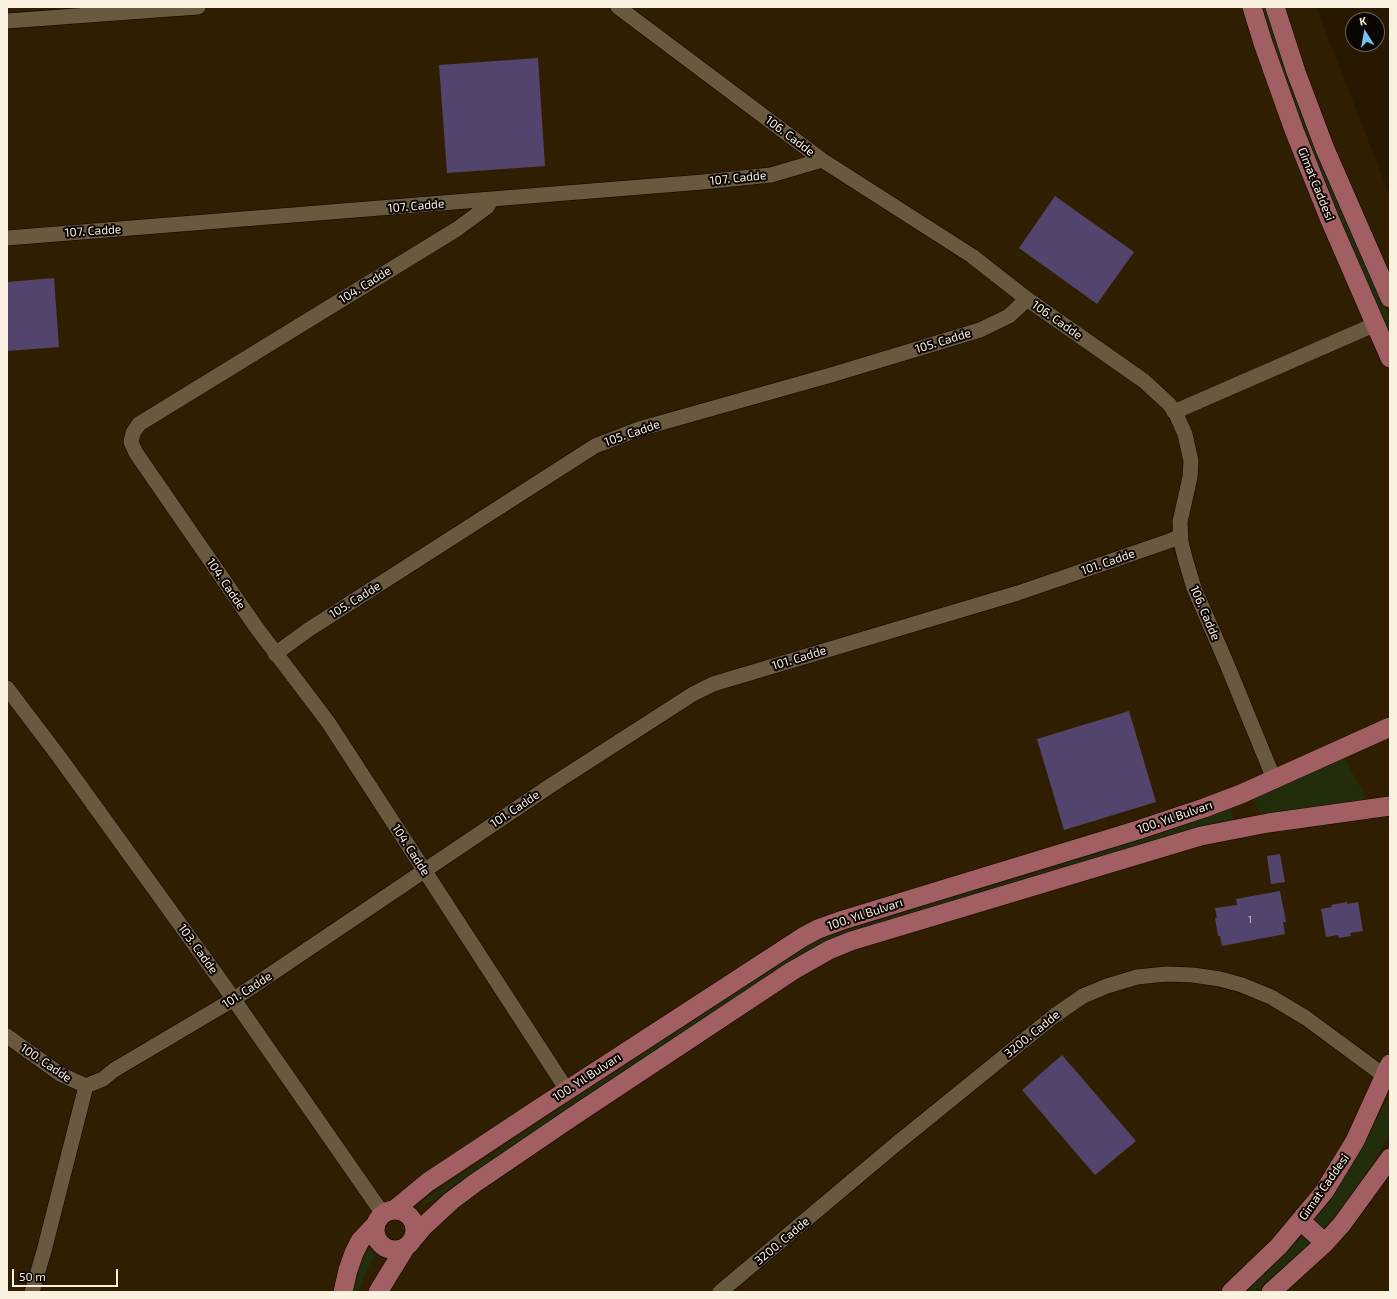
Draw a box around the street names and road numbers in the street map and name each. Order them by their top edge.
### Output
street label: 106. Cadde [763,113,817,159]
street label: Gimat Caddesi [1295,145,1337,223]
street label: 107. Cadde [709,168,767,188]
street label: 107. Cadde [387,196,445,216]
street label: 107. Cadde [64,222,122,240]
street label: 104. Cadde [336,263,394,307]
street label: 106. Cadde [1029,297,1085,343]
street label: 105. Cadde [913,326,973,356]
street label: 105. Cadde [602,417,662,449]
street label: 101. Cadde [1079,546,1137,578]
street label: 104. Cadde [204,556,248,612]
street label: 105. Cadde [327,579,383,621]
street label: 106. Cadde [1187,584,1223,642]
street label: 101. Cadde [770,643,828,673]
street label: 101. Cadde [488,787,542,831]
street label: 100. Yıl Bulvarı [1136,797,1214,837]
street label: 104. Cadde [389,822,433,878]
street label: 100. Yıl Bulvarı [826,895,904,933]
street label: 103. Cadde [175,921,221,977]
street label: 101. Cadde [220,969,274,1011]
street label: 3200. Cadde [1001,1007,1063,1061]
street label: 100. Cadde [18,1041,74,1085]
street label: 100. Yıl Bulvarı [550,1050,624,1104]
street label: Gimat Caddesi [1296,1151,1352,1223]
street label: 3200. Cadde [752,1214,812,1268]

